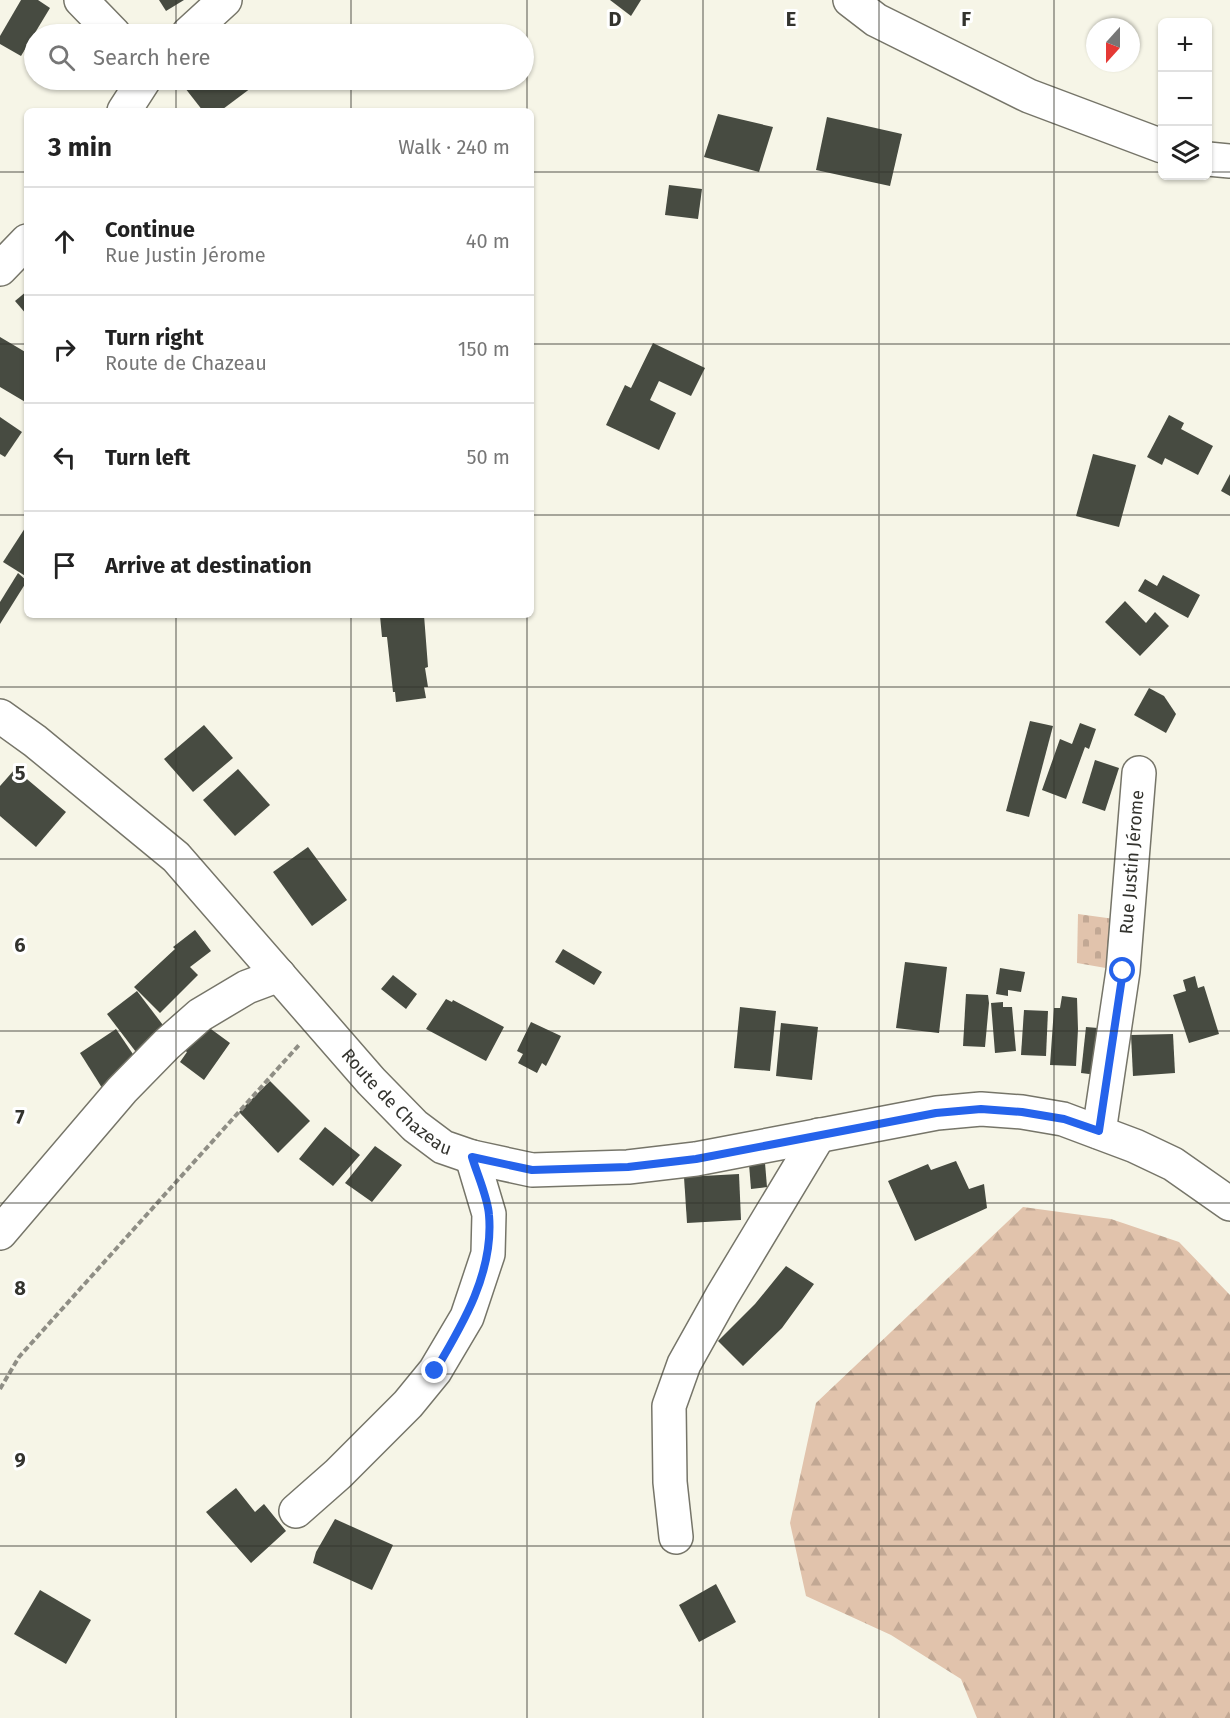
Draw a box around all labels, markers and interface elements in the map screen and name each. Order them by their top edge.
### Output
text: D [608,7,622,31]
text: E [786,7,796,31]
text: F [961,7,971,31]
north arrow [1086,18,1140,72]
map controls [1158,18,1212,180]
button: + [1158,18,1212,72]
search box [24,24,534,90]
icon: search [45,41,78,74]
text: Search here [93,44,211,71]
button: − [1158,72,1212,126]
button: layers [1158,126,1212,180]
text: 3 min [48,132,112,163]
text: Walk · 240 m [398,135,510,159]
text: Continue [105,216,195,243]
icon: ahead [48,225,81,258]
text: 40 m [466,229,510,253]
text: Rue Justin Jérome [105,243,266,267]
text: Turn right [105,324,204,351]
icon: right [48,333,81,366]
text: 150 m [458,337,510,361]
text: Route de Chazeau [105,351,267,375]
icon: left [48,441,81,474]
text: Turn left [105,444,190,471]
text: 50 m [466,445,510,469]
icon: arrive [48,549,81,582]
text: Arrive at destination [105,552,312,579]
text: 5 [15,761,26,785]
street label: Rue Justin Jérome [1115,789,1149,935]
text: 6 [14,933,26,957]
route start [1109,957,1135,983]
street label: Route de Chazeau [337,1044,454,1160]
text: 7 [15,1105,25,1129]
text: 8 [14,1276,26,1300]
route end [421,1357,447,1383]
text: 9 [14,1448,26,1472]

